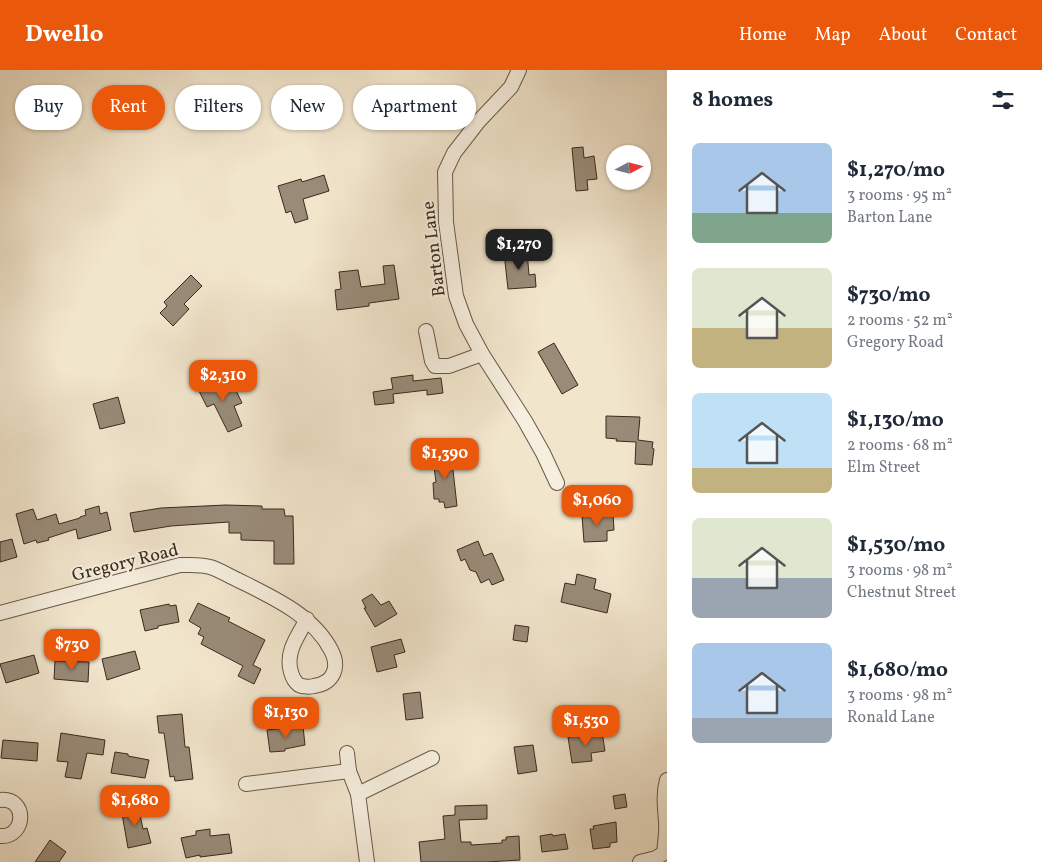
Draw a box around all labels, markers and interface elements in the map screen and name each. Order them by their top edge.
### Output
text: Dwello [25,18,103,52]
text: Home [739,23,787,48]
text: Map [815,23,851,48]
text: About [879,23,927,48]
text: Contact [955,23,1017,48]
chip: Buy [15,85,82,130]
chip: Rent [92,85,165,130]
chip: Filters [175,85,261,130]
chip: New [271,85,343,130]
chip: Apartment [353,85,476,130]
text: 8 homes [692,86,773,115]
icon: filters [989,86,1017,114]
north arrow [606,145,651,190]
map controls [606,145,651,190]
text: $1,270/mo [847,156,945,185]
icon: home [732,163,792,223]
text: 3 rooms · 95 m² [847,185,952,207]
street label: Barton Lane [416,200,453,298]
text: Barton Lane [847,207,932,229]
pin: $1,270 [478,228,560,271]
text: $1,270 [496,234,542,256]
text: $730/mo [847,281,931,310]
icon: home [732,288,792,348]
text: 2 rooms · 52 m² [847,310,953,332]
text: Gregory Road [847,332,944,354]
pin: $2,310 [182,360,264,402]
text: $2,310 [200,365,246,387]
text: $1,130/mo [847,406,944,435]
icon: home [732,413,792,473]
text: 2 rooms · 68 m² [847,435,953,457]
pin: $1,390 [404,438,486,480]
text: $1,390 [422,443,468,465]
text: Elm Street [847,457,921,479]
pin: $1,060 [556,484,638,527]
text: $1,060 [573,490,621,512]
text: $1,530/mo [847,531,945,560]
street label: Gregory Road [69,538,181,589]
icon: home [732,538,792,598]
text: 3 rooms · 98 m² [847,560,952,582]
text: Chestnut Street [847,582,956,604]
pin: $730 [42,628,102,671]
text: $730 [55,634,89,656]
text: $1,680/mo [847,656,948,685]
icon: home [732,663,792,723]
text: 3 rooms · 98 m² [847,685,952,707]
pin: $1,130 [245,696,327,739]
text: $1,130 [264,702,308,724]
pin: $1,530 [545,704,627,747]
text: Ronald Lane [847,707,935,729]
text: $1,530 [563,710,609,732]
pin: $1,680 [94,784,176,827]
text: $1,680 [111,790,159,812]

